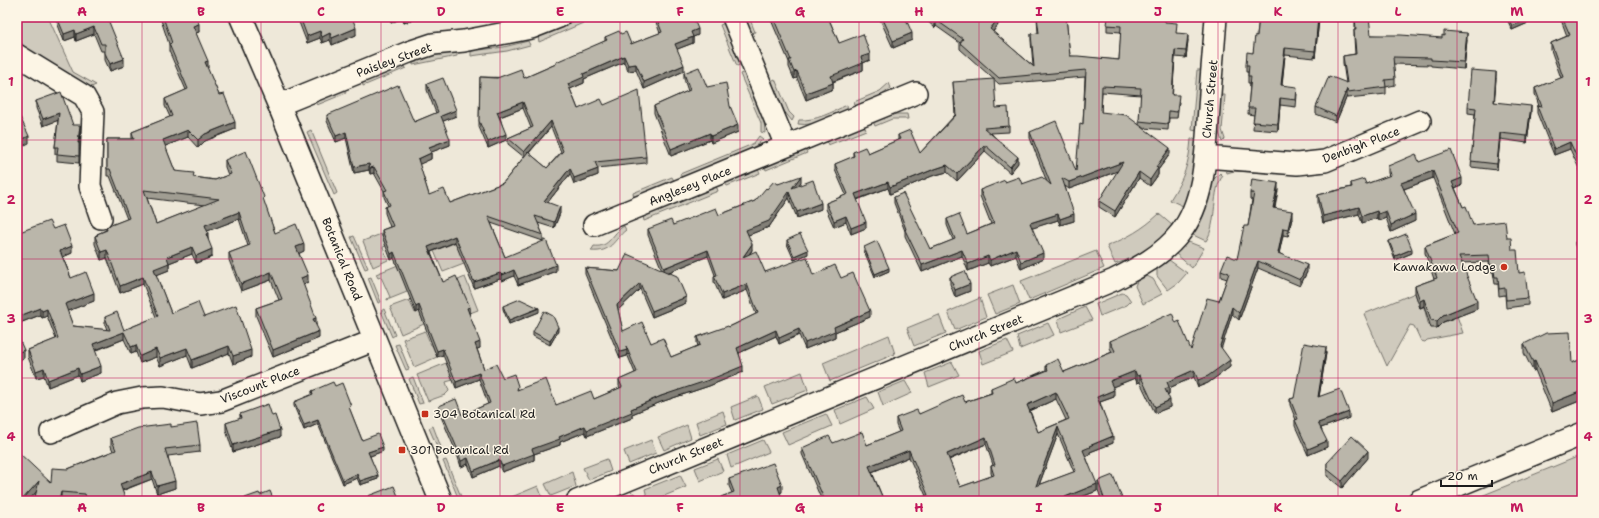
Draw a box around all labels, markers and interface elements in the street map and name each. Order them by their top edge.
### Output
text: A [77,3,87,20]
text: B [197,3,205,20]
text: C [317,3,325,20]
text: D [436,3,446,20]
text: E [556,3,565,20]
text: F [676,3,684,20]
text: G [795,3,806,20]
text: H [914,3,924,20]
text: I [1035,3,1043,20]
text: J [1154,3,1162,20]
text: K [1274,3,1283,20]
text: L [1394,3,1402,20]
text: M [1510,3,1524,20]
street label: Paisley Street [354,39,434,81]
street label: Church Street [1199,59,1221,139]
text: 1 [8,73,14,90]
text: 1 [1585,73,1591,90]
street label: Denbigh Place [1320,123,1402,167]
street label: Anglesey Place [647,162,734,210]
text: 2 [6,191,16,208]
text: 2 [1583,191,1593,208]
street label: Botanical Road [318,215,366,303]
place label: Kawakawa Lodge [1393,259,1496,275]
marker: Kawakawa Lodge [1499,262,1509,272]
text: 3 [6,310,16,327]
text: 3 [1583,310,1593,327]
street label: Church Street [946,311,1026,355]
street label: Viscount Place [218,362,302,408]
place label: 304 Botanical Rd [433,406,536,422]
marker: 304 Botanical Rd [420,409,430,419]
text: 4 [6,428,16,445]
text: 4 [1583,428,1593,445]
street label: Church Street [646,434,726,478]
place label: 301 Botanical Rd [410,442,509,458]
marker: 301 Botanical Rd [397,445,407,455]
scale bar [1441,462,1492,488]
text: 20 m [1447,468,1478,484]
text: A [77,499,87,516]
text: B [197,499,205,516]
text: C [317,499,325,516]
text: D [436,499,446,516]
text: E [556,499,565,516]
text: F [676,499,684,516]
text: G [795,499,806,516]
text: H [914,499,924,516]
text: I [1035,499,1043,516]
text: J [1154,499,1162,516]
text: K [1274,499,1283,516]
text: L [1394,499,1402,516]
text: M [1510,499,1524,516]

